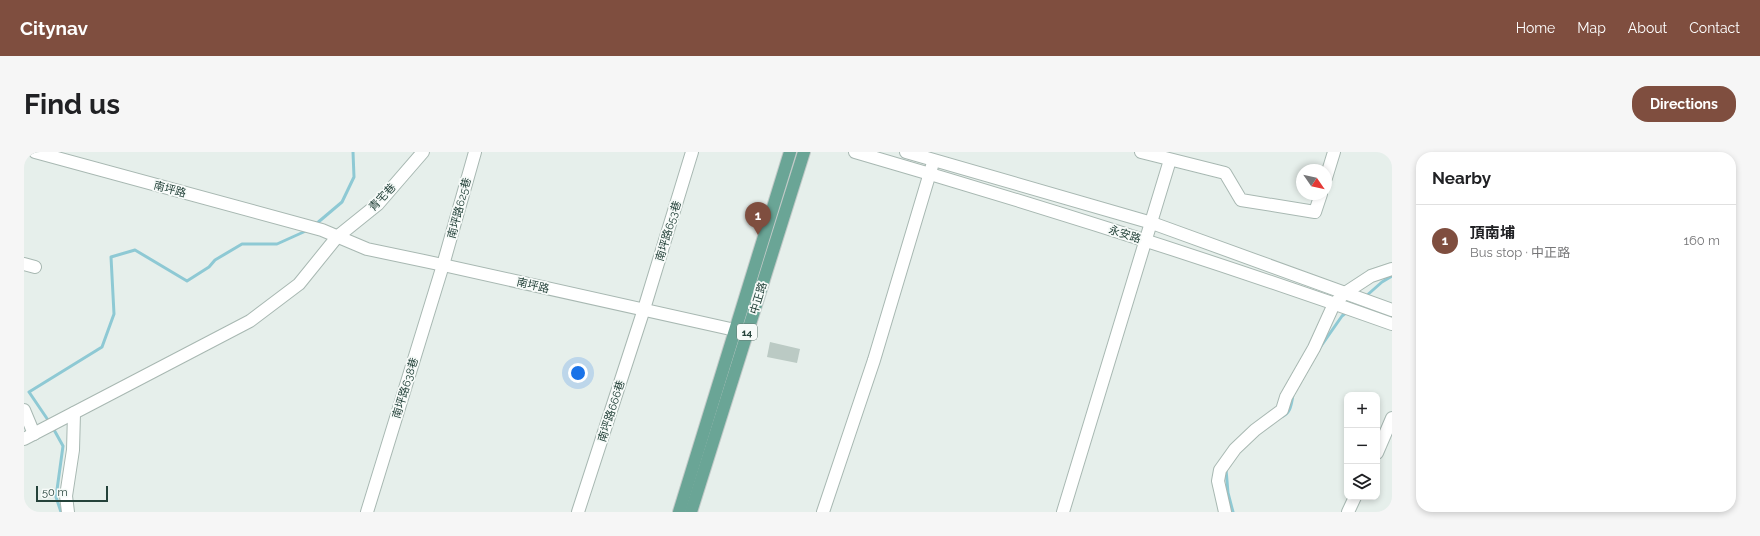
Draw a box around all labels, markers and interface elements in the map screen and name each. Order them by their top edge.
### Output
text: Citynav [20,17,88,39]
text: Home [1516,20,1555,36]
text: Map [1577,20,1606,36]
text: About [1628,20,1667,36]
text: Contact [1689,20,1740,36]
button: Directions [1632,86,1736,122]
text: Find us [24,88,120,121]
north arrow [1296,164,1332,200]
text: Nearby [1432,168,1491,188]
street label: 南坪路625巷 [445,176,474,240]
street label: 南坪路 [152,179,187,200]
street label: 青宅巷 [366,181,398,214]
street label: 南坪路653巷 [653,199,684,263]
pin: 1 [745,202,771,235]
street label: 永安路 [1107,223,1143,246]
text: 頂南埔 [1470,224,1515,242]
text: 1 [1442,233,1448,248]
text: 160 m [1683,233,1720,248]
text: Bus stop · 中正路 [1470,245,1570,260]
street label: 南坪路 [515,275,550,296]
street label: 中正路 [747,280,770,316]
road number: 14 [737,324,757,340]
street label: 南坪路638巷 [390,356,421,420]
your location [568,363,588,383]
street label: 南坪路666巷 [595,379,628,444]
map controls [1344,392,1380,500]
button: + [1344,392,1380,428]
button: − [1344,428,1380,464]
button: layers [1344,464,1380,500]
scale bar [36,484,108,503]
text: 50 m [42,486,68,499]

